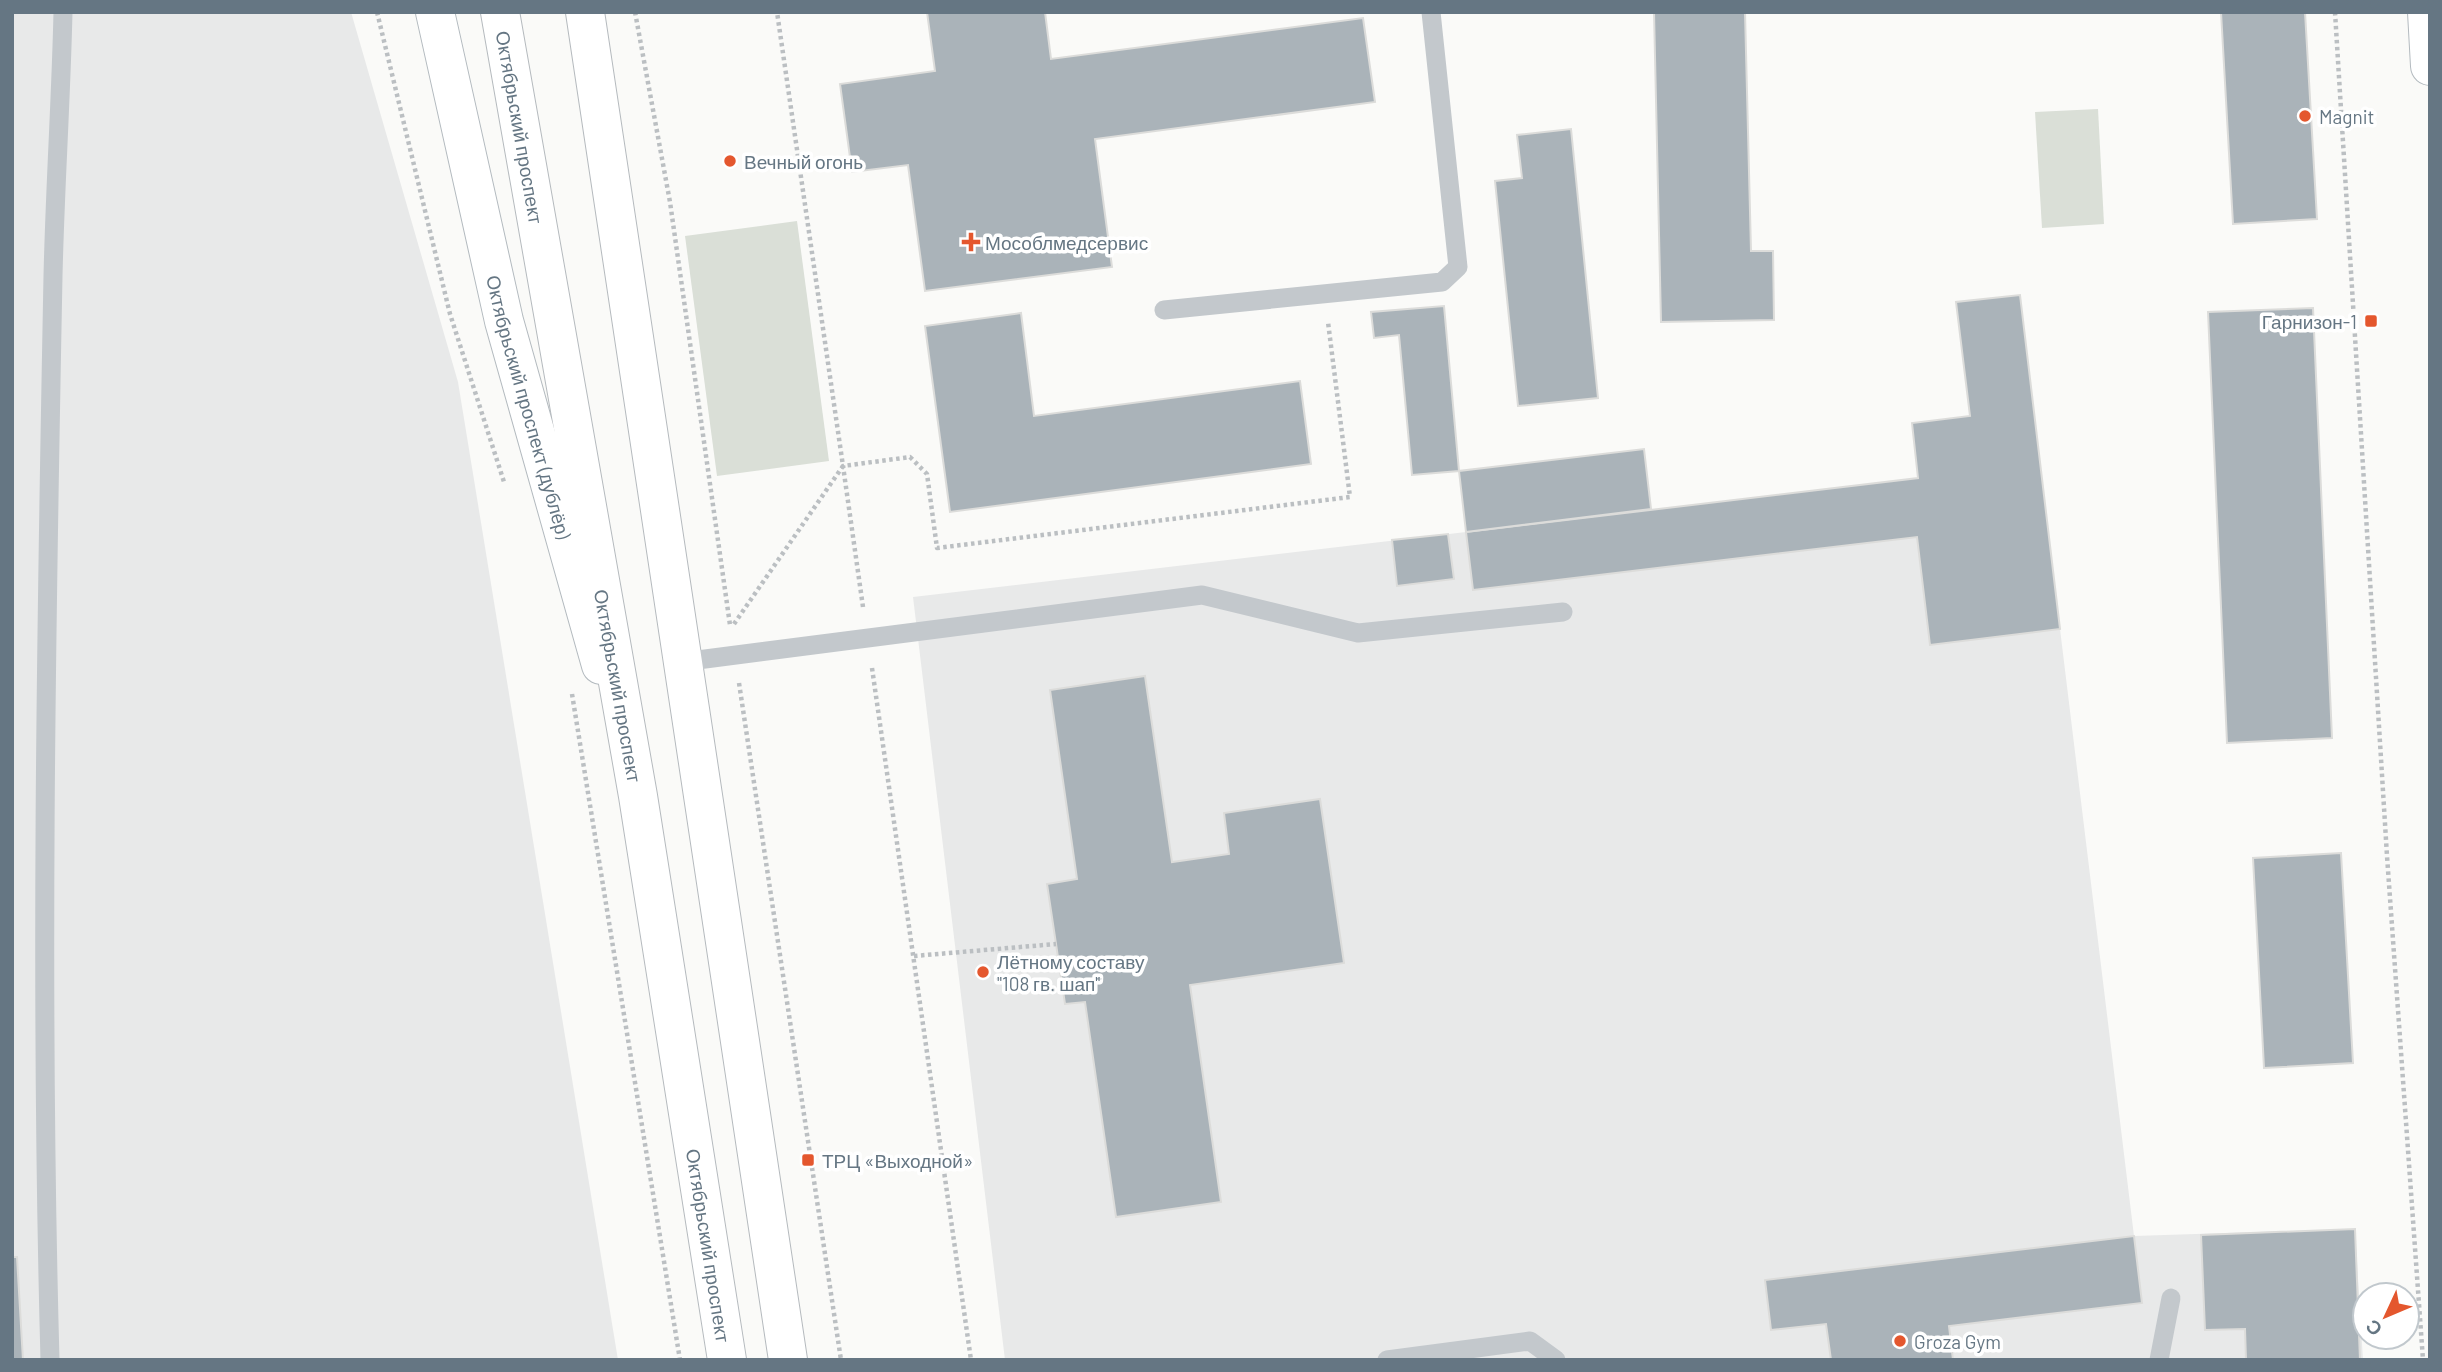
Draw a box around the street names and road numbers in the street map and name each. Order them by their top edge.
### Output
street label: Октябрьский проспект [492,29,549,226]
street label: Октябрьский проспект (дублёр) [483,273,577,542]
street label: Октябрьский проспект [590,587,647,784]
street label: Октябрьский проспект [682,1147,736,1344]

